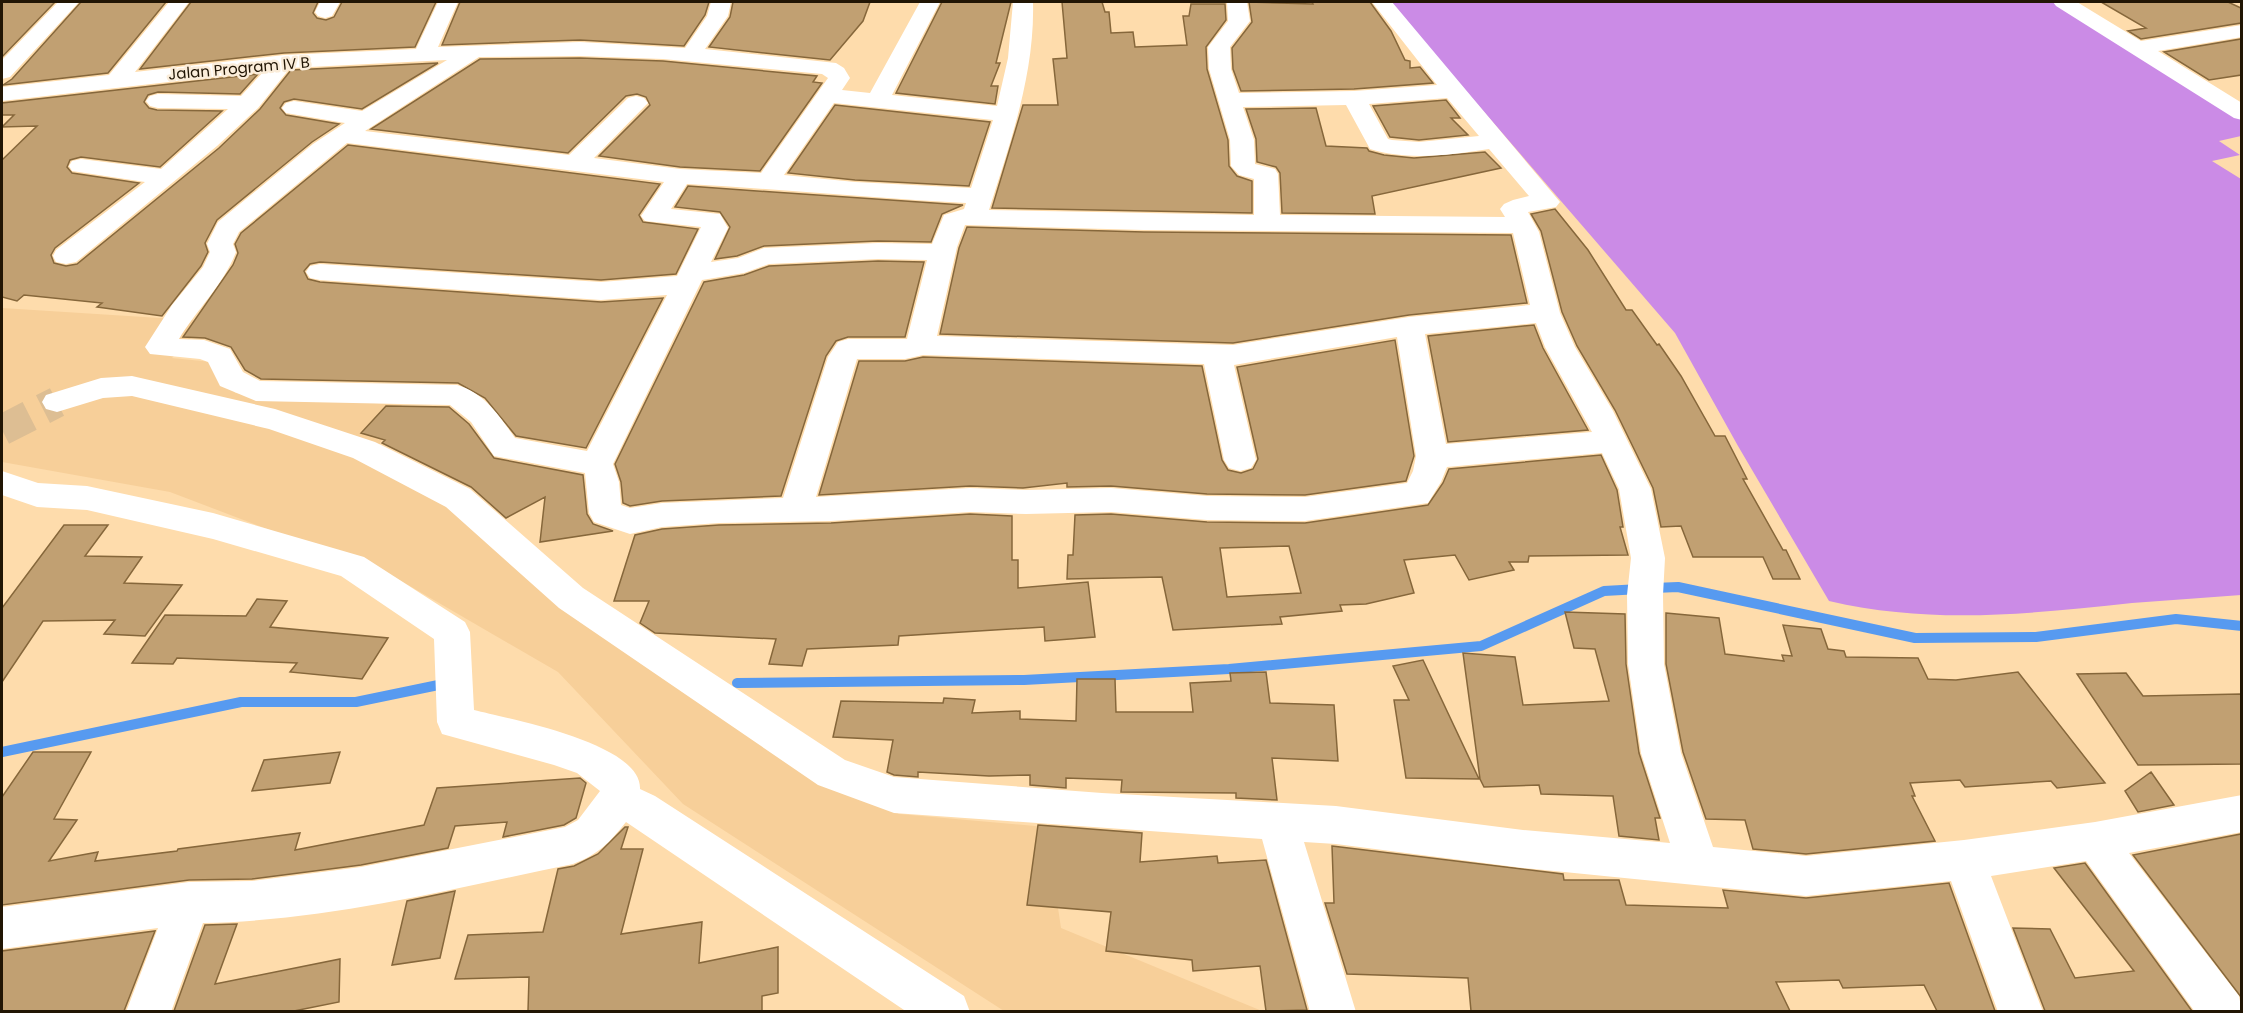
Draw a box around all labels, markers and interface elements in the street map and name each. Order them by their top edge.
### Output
street label: Jalan Program IV B [167,51,311,85]

